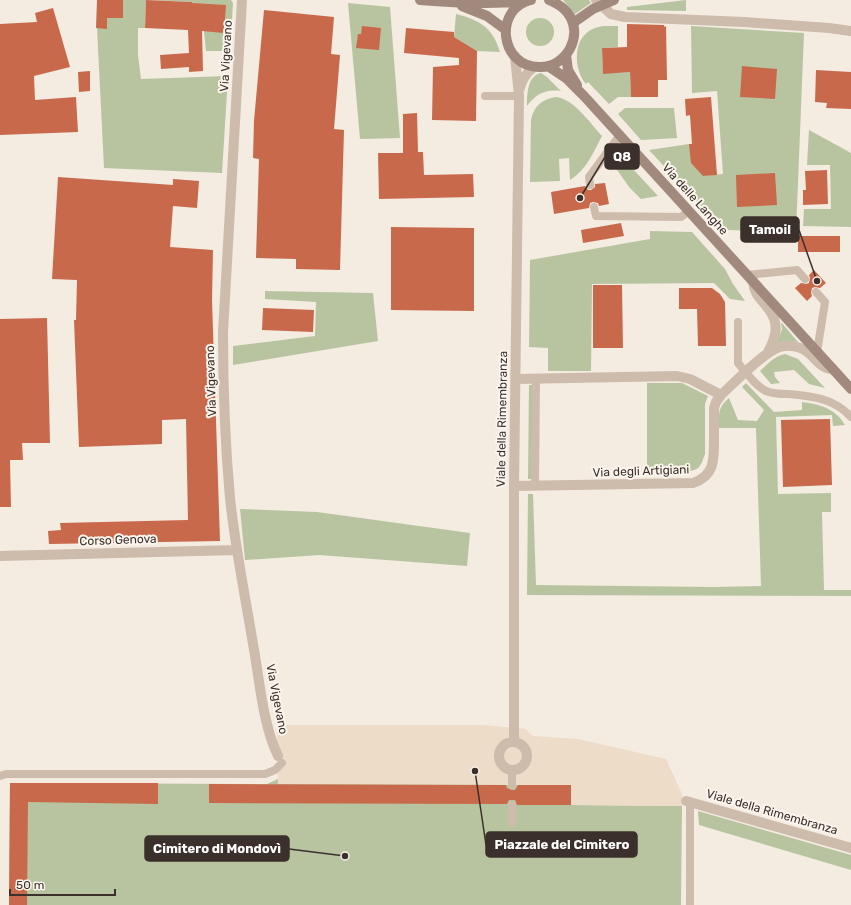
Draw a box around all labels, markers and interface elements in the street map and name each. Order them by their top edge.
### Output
street label: Via Vigevano [217,20,235,92]
callout: Q8 [605,144,639,169]
text: Q8 [613,149,631,164]
street label: Via delle Langhe [659,160,731,238]
callout: Tamoil [741,217,799,242]
text: Tamoil [749,222,791,237]
street label: Via Vigevano [203,345,219,417]
street label: Viale della Rimembranza [494,351,510,487]
street label: Via degli Artigiani [592,462,690,480]
street label: Corso Genova [79,532,157,548]
street label: Via Vigevano [263,663,291,736]
street label: Viale della Rimembranza [705,786,839,838]
callout: Piazzale del Cimitero [486,832,637,857]
callout: Cimitero di Mondovì [145,836,289,861]
text: Piazzale del Cimitero [495,837,629,852]
text: Cimitero di Mondovì [153,841,281,856]
scale bar [10,871,115,897]
text: 50 m [16,878,44,892]

